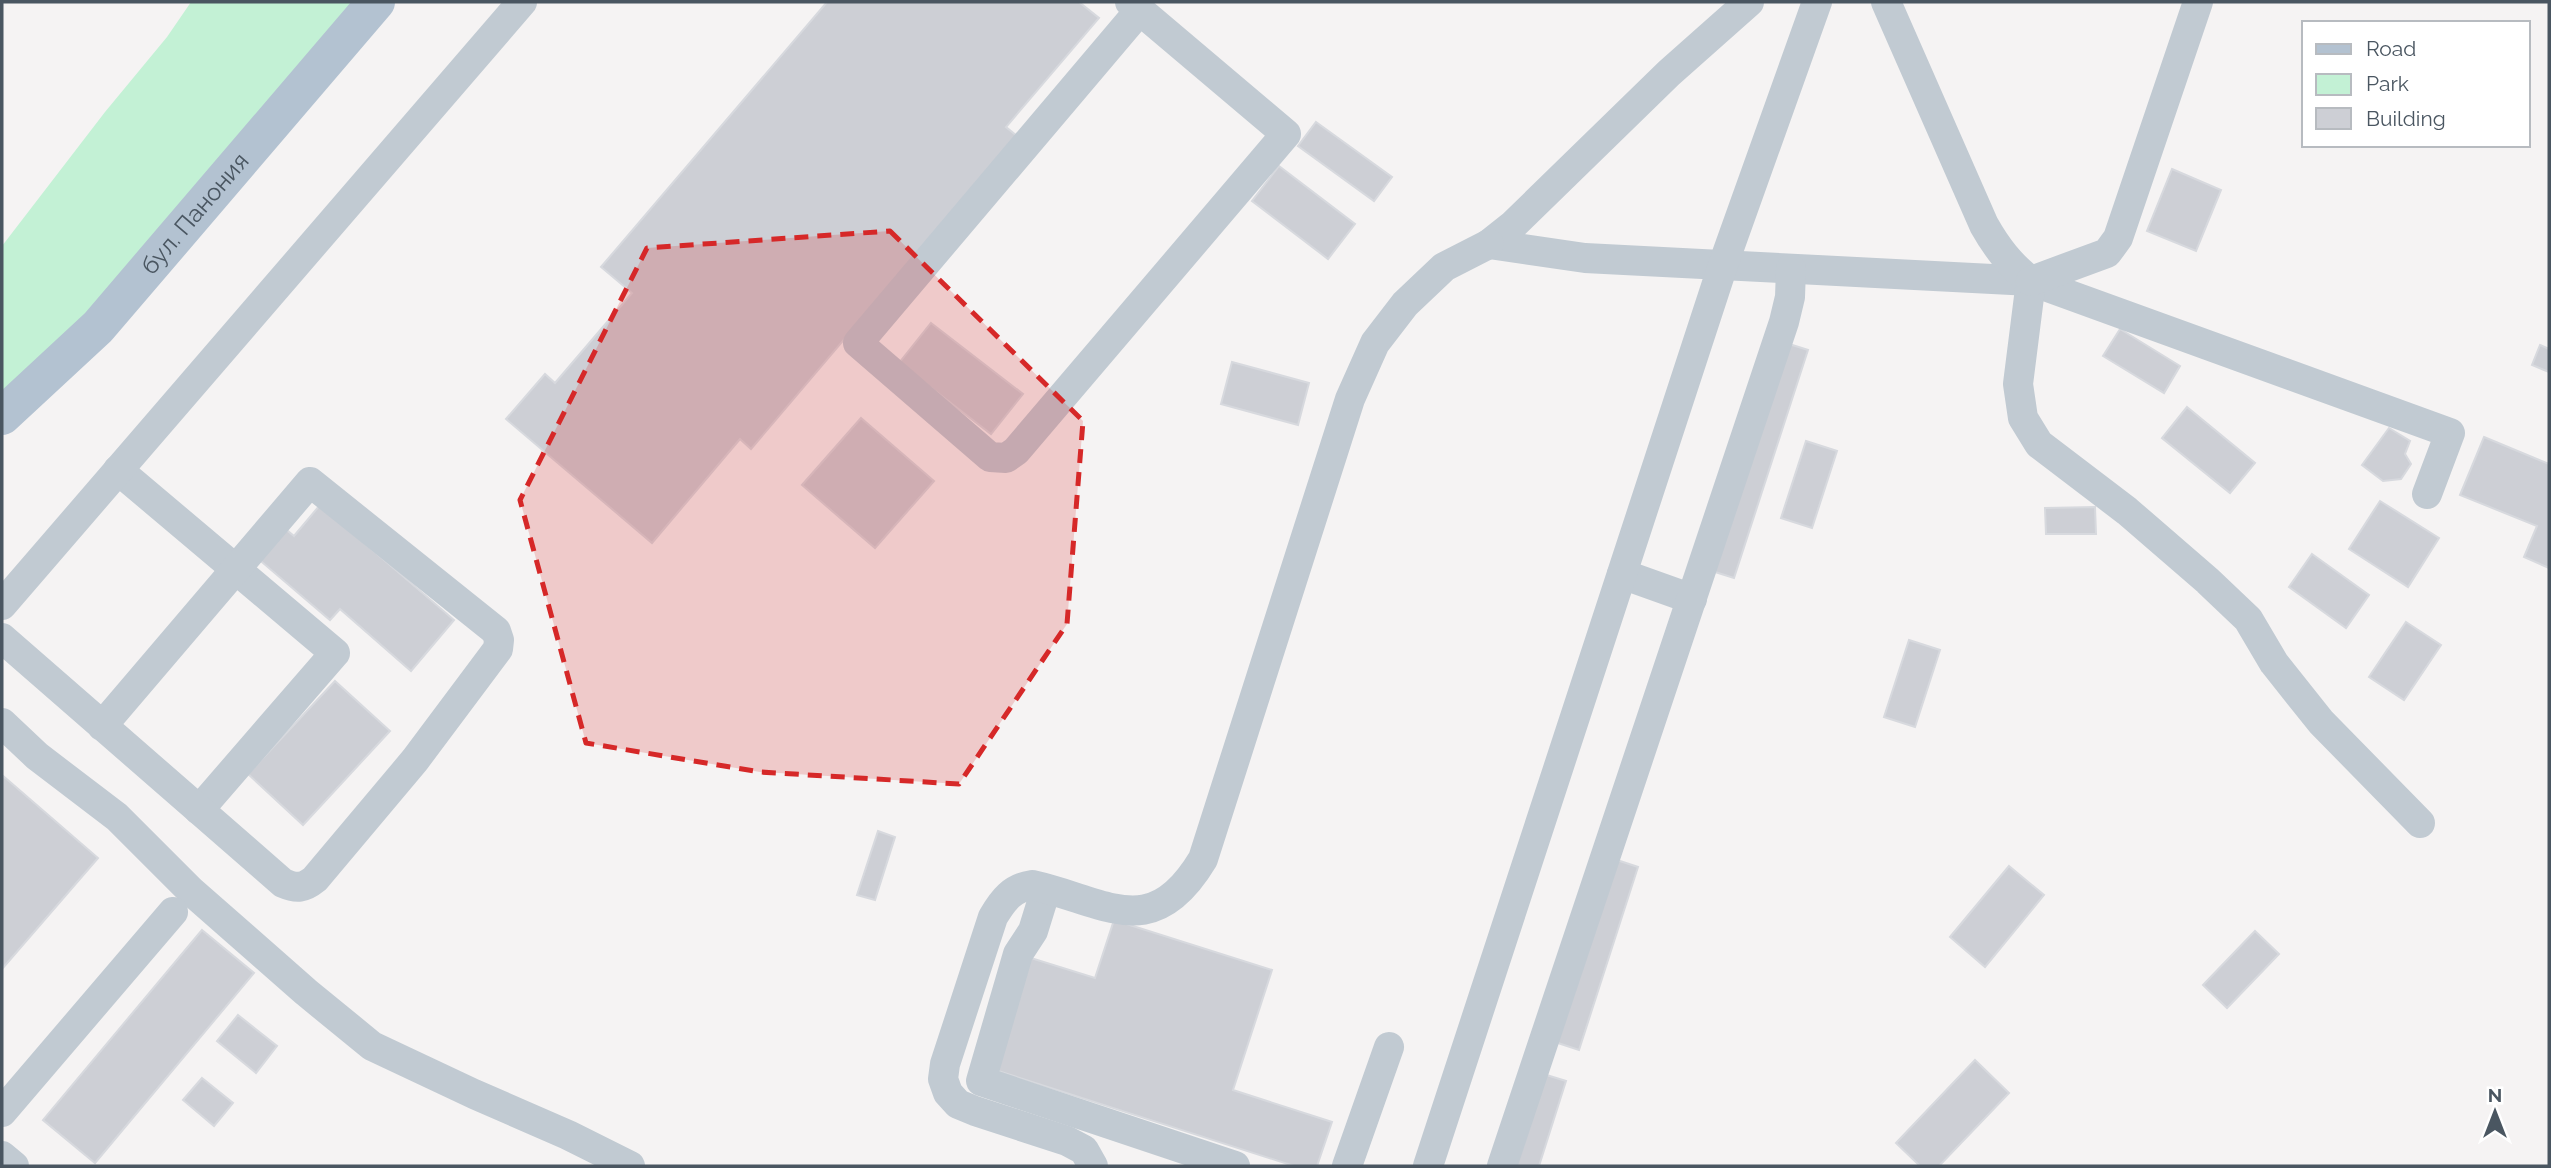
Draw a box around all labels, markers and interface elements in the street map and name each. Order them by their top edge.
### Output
legend [2302,21,2530,147]
text: Road [2366,36,2416,61]
text: Park [2366,71,2409,96]
text: Building [2366,106,2446,131]
street label: бул. Панония [135,147,255,280]
north arrow [2460,1077,2530,1147]
text: N [2488,1084,2502,1106]

